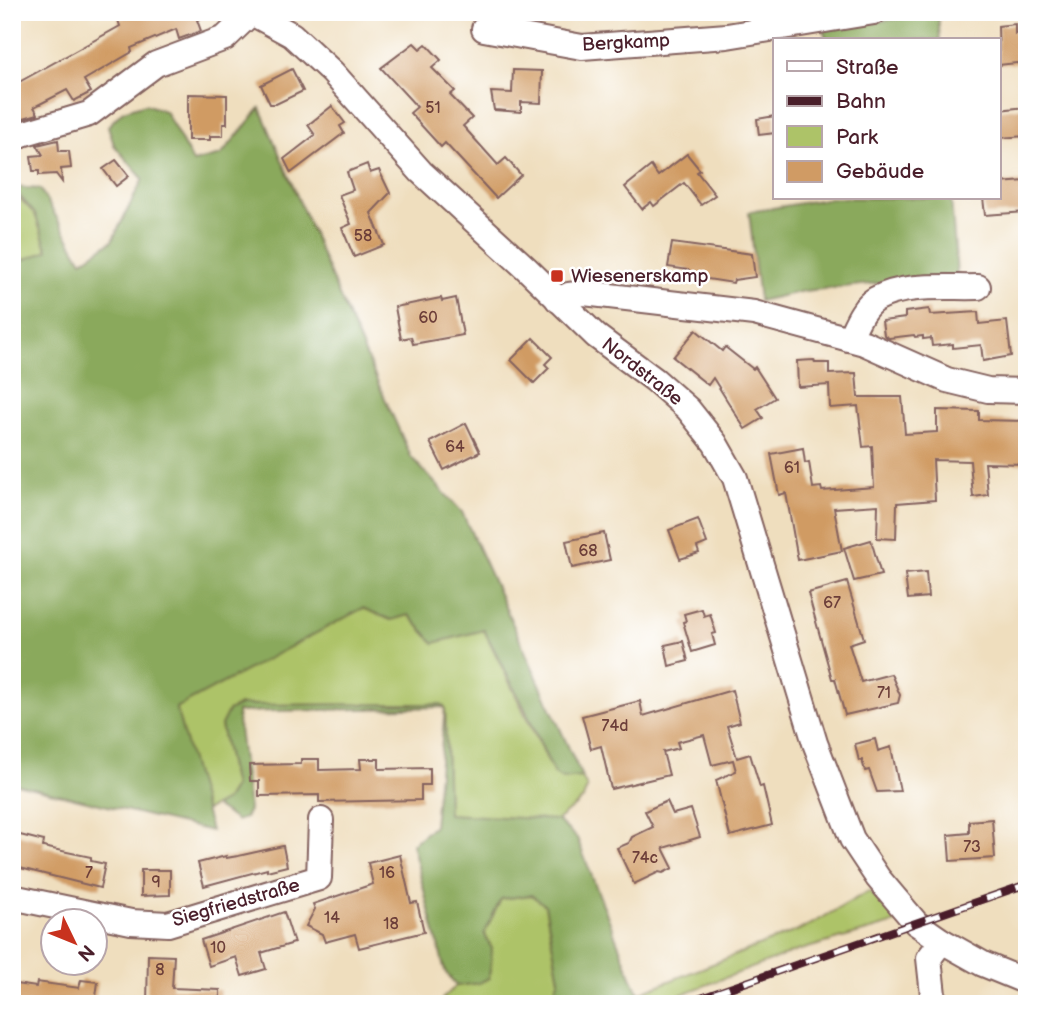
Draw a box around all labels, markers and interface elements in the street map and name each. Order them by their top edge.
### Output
street label: Bergkamp [581,29,671,57]
legend [773,38,1000,200]
text: Straße [836,55,898,80]
text: Bahn [836,89,886,114]
house number: 51 [425,99,441,118]
text: Park [836,125,879,150]
text: Gebäude [836,159,924,184]
house number: 58 [354,227,372,246]
place label: Wiesenerskamp [571,265,709,288]
marker: Wiesenerskamp [549,268,565,284]
house number: 60 [418,309,438,328]
street label: Nordstraße [597,333,687,411]
house number: 64 [445,438,465,457]
house number: 61 [784,459,800,478]
house number: 68 [578,542,598,561]
house number: 67 [823,594,841,613]
house number: 71 [877,684,891,703]
house number: 74d [602,717,628,736]
house number: 73 [963,838,981,857]
house number: 74c [632,849,658,868]
house number: 7 [85,864,93,883]
house number: 16 [379,864,395,883]
house number: 9 [151,873,161,892]
street label: Siegfriedstraße [169,874,303,932]
north arrow [38,908,108,978]
house number: 14 [324,909,340,928]
house number: 18 [383,915,399,934]
house number: 10 [210,939,226,958]
text: N [72,940,99,966]
house number: 8 [155,961,165,980]

